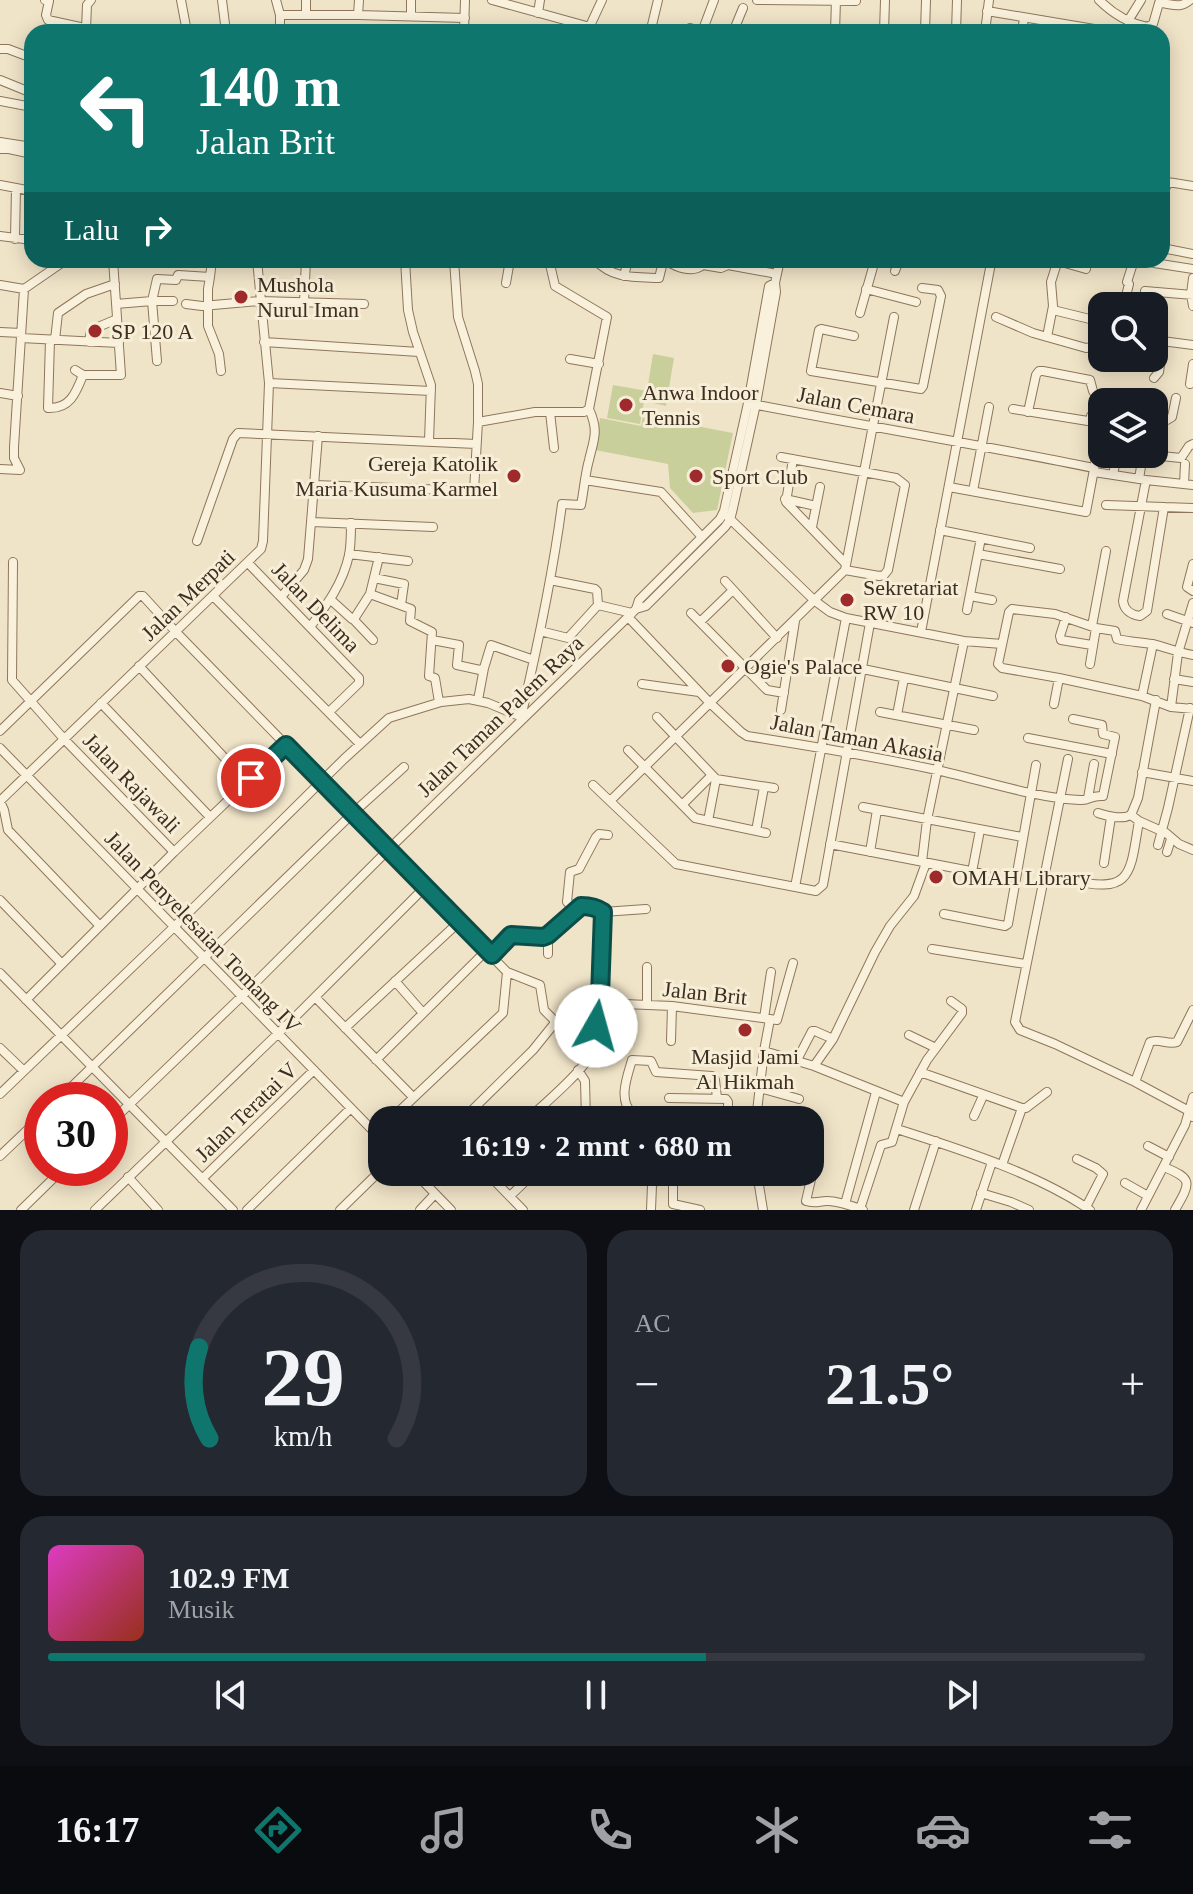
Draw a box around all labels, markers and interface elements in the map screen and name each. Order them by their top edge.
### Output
icon: left [64,56,168,160]
text: 140 m [196,56,341,118]
text: Jalan Brit [196,122,335,162]
icon: right [135,208,179,252]
text: Lalu [64,213,119,246]
place label: Mushola Nurul Iman [257,272,359,322]
marker: Mushola Nurul Iman [232,288,250,306]
map controls [1088,292,1168,468]
button: search [1088,292,1168,372]
place label: SP 120 A [111,319,193,344]
marker: SP 120 A [86,322,104,340]
place label: Anwa Indoor Tennis [642,380,759,430]
street label: Jalan Cemara [795,381,917,429]
button: layers [1088,388,1168,468]
marker: Anwa Indoor Tennis [617,396,635,414]
place label: Gereja Katolik Maria Kusuma Karmel [295,451,498,501]
place label: Sport Club [712,464,808,489]
marker: Gereja Katolik Maria Kusuma Karmel [505,467,523,485]
marker: Sport Club [687,467,705,485]
street label: Jalan Merpati [136,544,240,646]
street label: Jalan Delima [267,557,365,657]
place label: Sekretariat RW 10 [863,575,958,625]
marker: Sekretariat RW 10 [838,591,856,609]
street label: Jalan Taman Palem Raya [412,630,588,802]
place label: Ogie's Palace [744,654,862,679]
marker: Ogie's Palace [719,657,737,675]
street label: Jalan Taman Akasia [769,709,946,767]
street label: Jalan Rajawali [78,728,186,838]
pin [217,744,285,812]
icon: arrive [229,756,273,800]
street label: Jalan Penyelesaian Tomang IV [100,826,306,1038]
place label: OMAH Library [952,865,1091,890]
marker: OMAH Library [927,868,945,886]
street label: Jalan Brit [661,976,749,1010]
position arrow [554,984,638,1068]
marker: Masjid Jami Al Hikmah [736,1021,754,1039]
place label: Masjid Jami Al Hikmah [691,1044,799,1094]
street label: Jalan Teratai V [190,1057,302,1167]
speed limit sign: 30 [24,1082,128,1186]
text: 16:19 · 2 mnt · 680 m [460,1129,732,1162]
text: AC [635,1309,671,1338]
text: 29 [262,1331,345,1423]
text: 21.5° [825,1351,954,1417]
text: − [635,1360,659,1409]
text: + [1120,1360,1145,1409]
text: km/h [274,1421,333,1452]
text: 102.9 FM [168,1561,290,1594]
text: Musik [168,1595,234,1624]
icon: previous [209,1673,253,1717]
icon: pause [574,1673,618,1717]
icon: next [940,1673,984,1717]
icon: directions [250,1802,306,1858]
icon: music [416,1802,472,1858]
icon: phone [582,1802,638,1858]
icon: climate [749,1802,805,1858]
icon: car [915,1802,971,1858]
icon: filters [1082,1802,1138,1858]
text: 16:17 [55,1810,139,1850]

